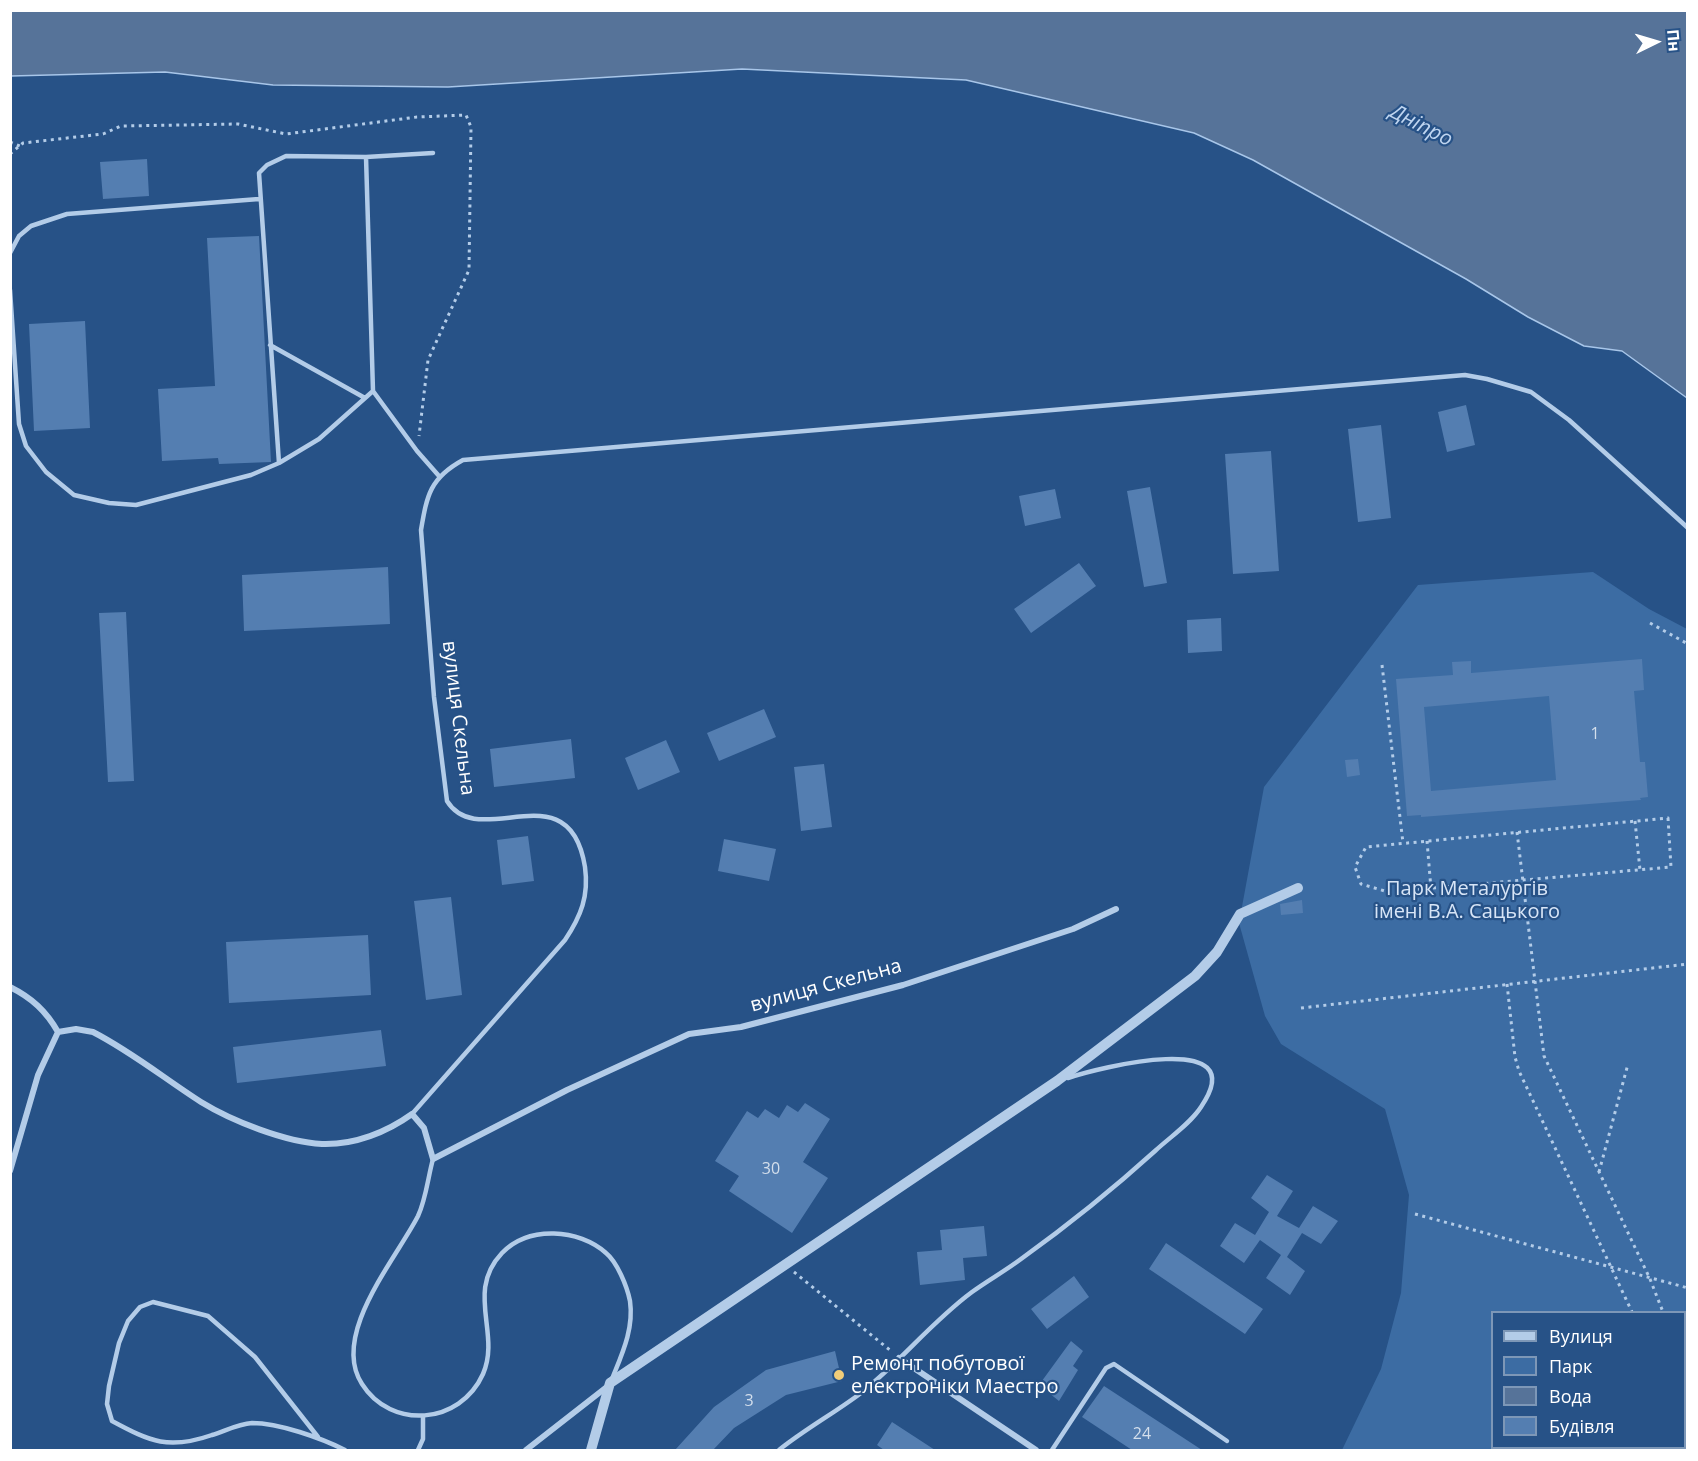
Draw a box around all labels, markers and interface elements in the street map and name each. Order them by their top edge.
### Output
north arrow [1626,12,1686,72]
text: Пн [1662,28,1686,53]
water label: Дніпро [1385,100,1457,152]
street label: вулиця Скельна [437,639,479,797]
house number: 1 [1590,724,1600,744]
park label: Парк Металургів імені В.А. Сацького [1374,877,1560,924]
street label: вулиця Скельна [748,954,904,1018]
house number: 30 [762,1159,780,1179]
legend [1491,1311,1686,1449]
text: Вулиця [1549,1324,1613,1348]
place label: Ремонт побутової електроніки Маестро [851,1352,1058,1399]
text: Парк [1549,1354,1592,1378]
marker: Ремонт побутової електроніки Маестро [832,1368,846,1382]
text: Вода [1549,1384,1592,1408]
house number: 3 [744,1391,754,1411]
text: Будівля [1549,1414,1615,1438]
house number: 24 [1133,1424,1151,1444]

